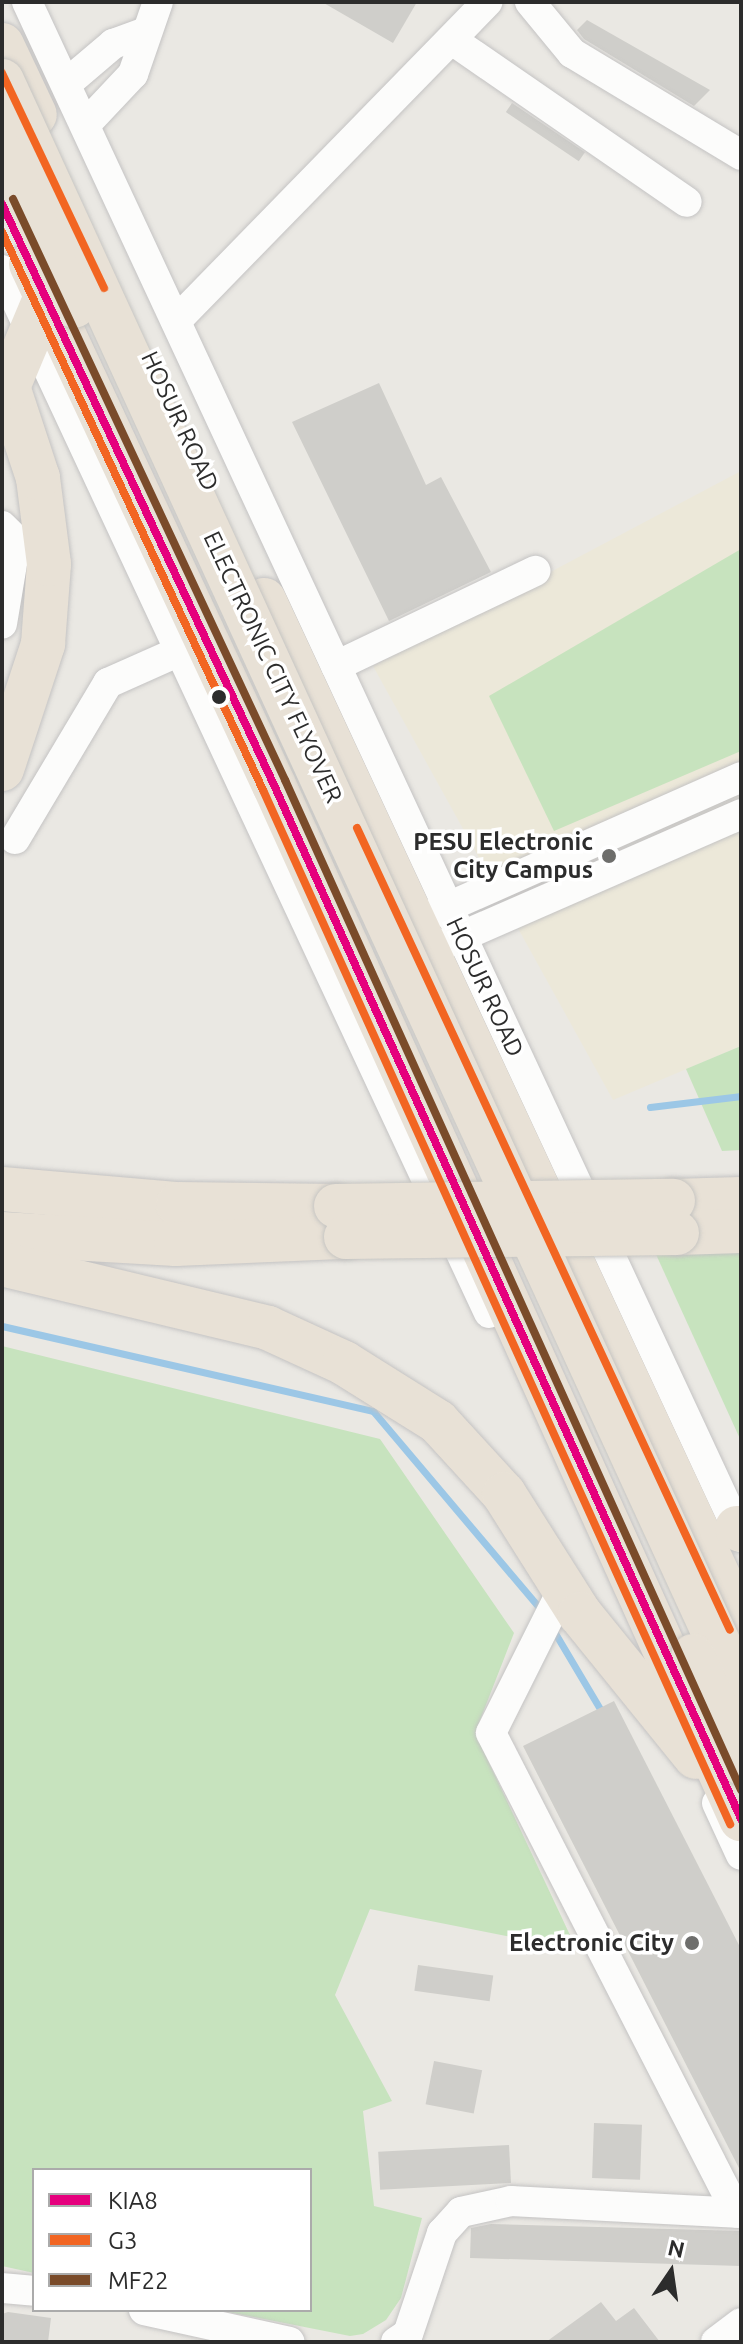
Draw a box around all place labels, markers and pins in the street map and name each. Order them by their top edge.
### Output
unlabelled marker [211,689,227,705]
place label: PESU Electronic City Campus [413,828,593,884]
marker: PESU Electronic City Campus [600,847,618,865]
place label: Electronic City [509,1929,674,1957]
marker: Electronic City [681,1932,703,1954]

